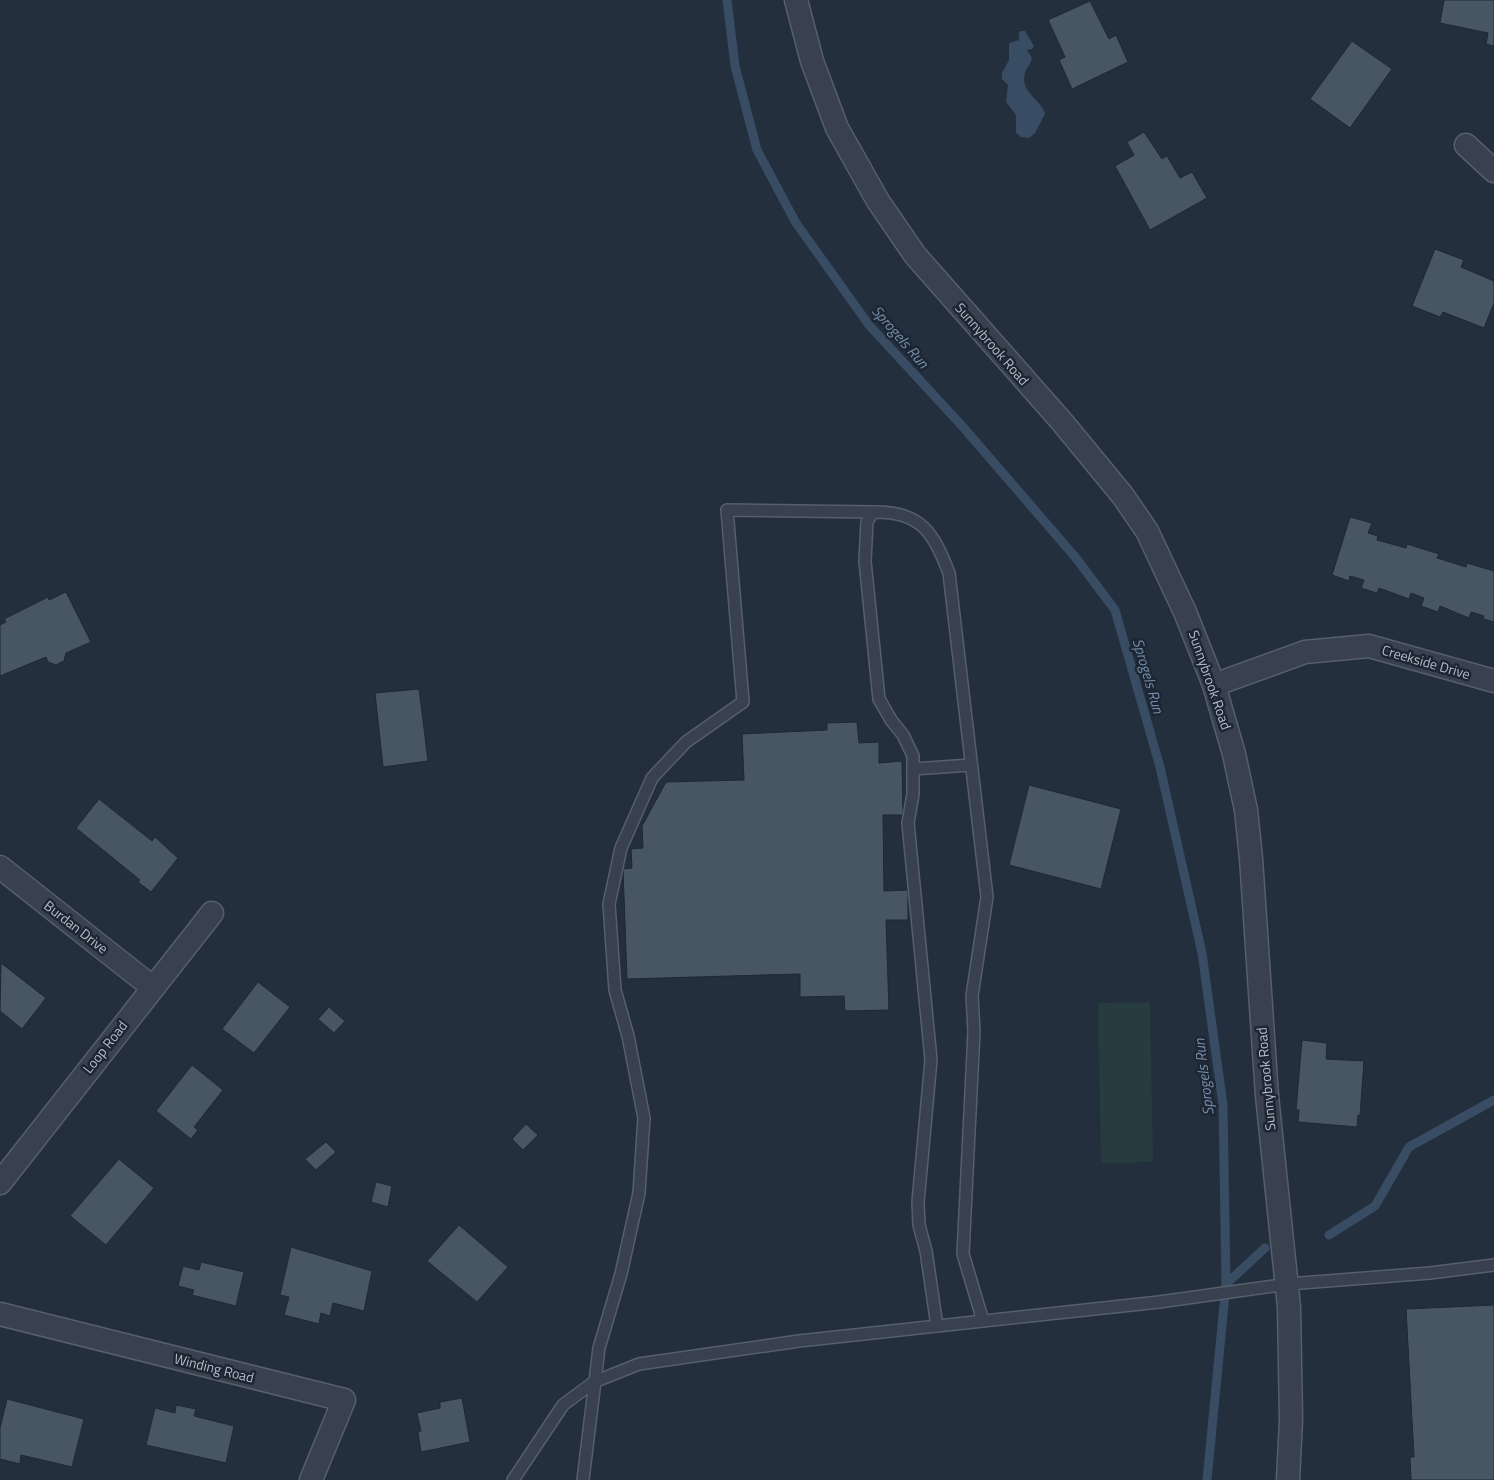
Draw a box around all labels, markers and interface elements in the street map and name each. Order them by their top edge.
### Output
street label: Sunnybrook Road [950,298,1034,390]
water label: Sprogels Run [866,300,935,374]
street label: Sunnybrook Road [1184,627,1237,732]
water label: Sprogels Run [1127,636,1170,717]
street label: Creekside Drive [1380,639,1473,684]
street label: Burdan Drive [40,895,113,958]
street label: Loop Road [77,1016,132,1078]
street label: Sunnybrook Road [1251,1026,1280,1132]
water label: Sprogels Run [1187,1037,1220,1117]
street label: Winding Road [172,1347,256,1388]

